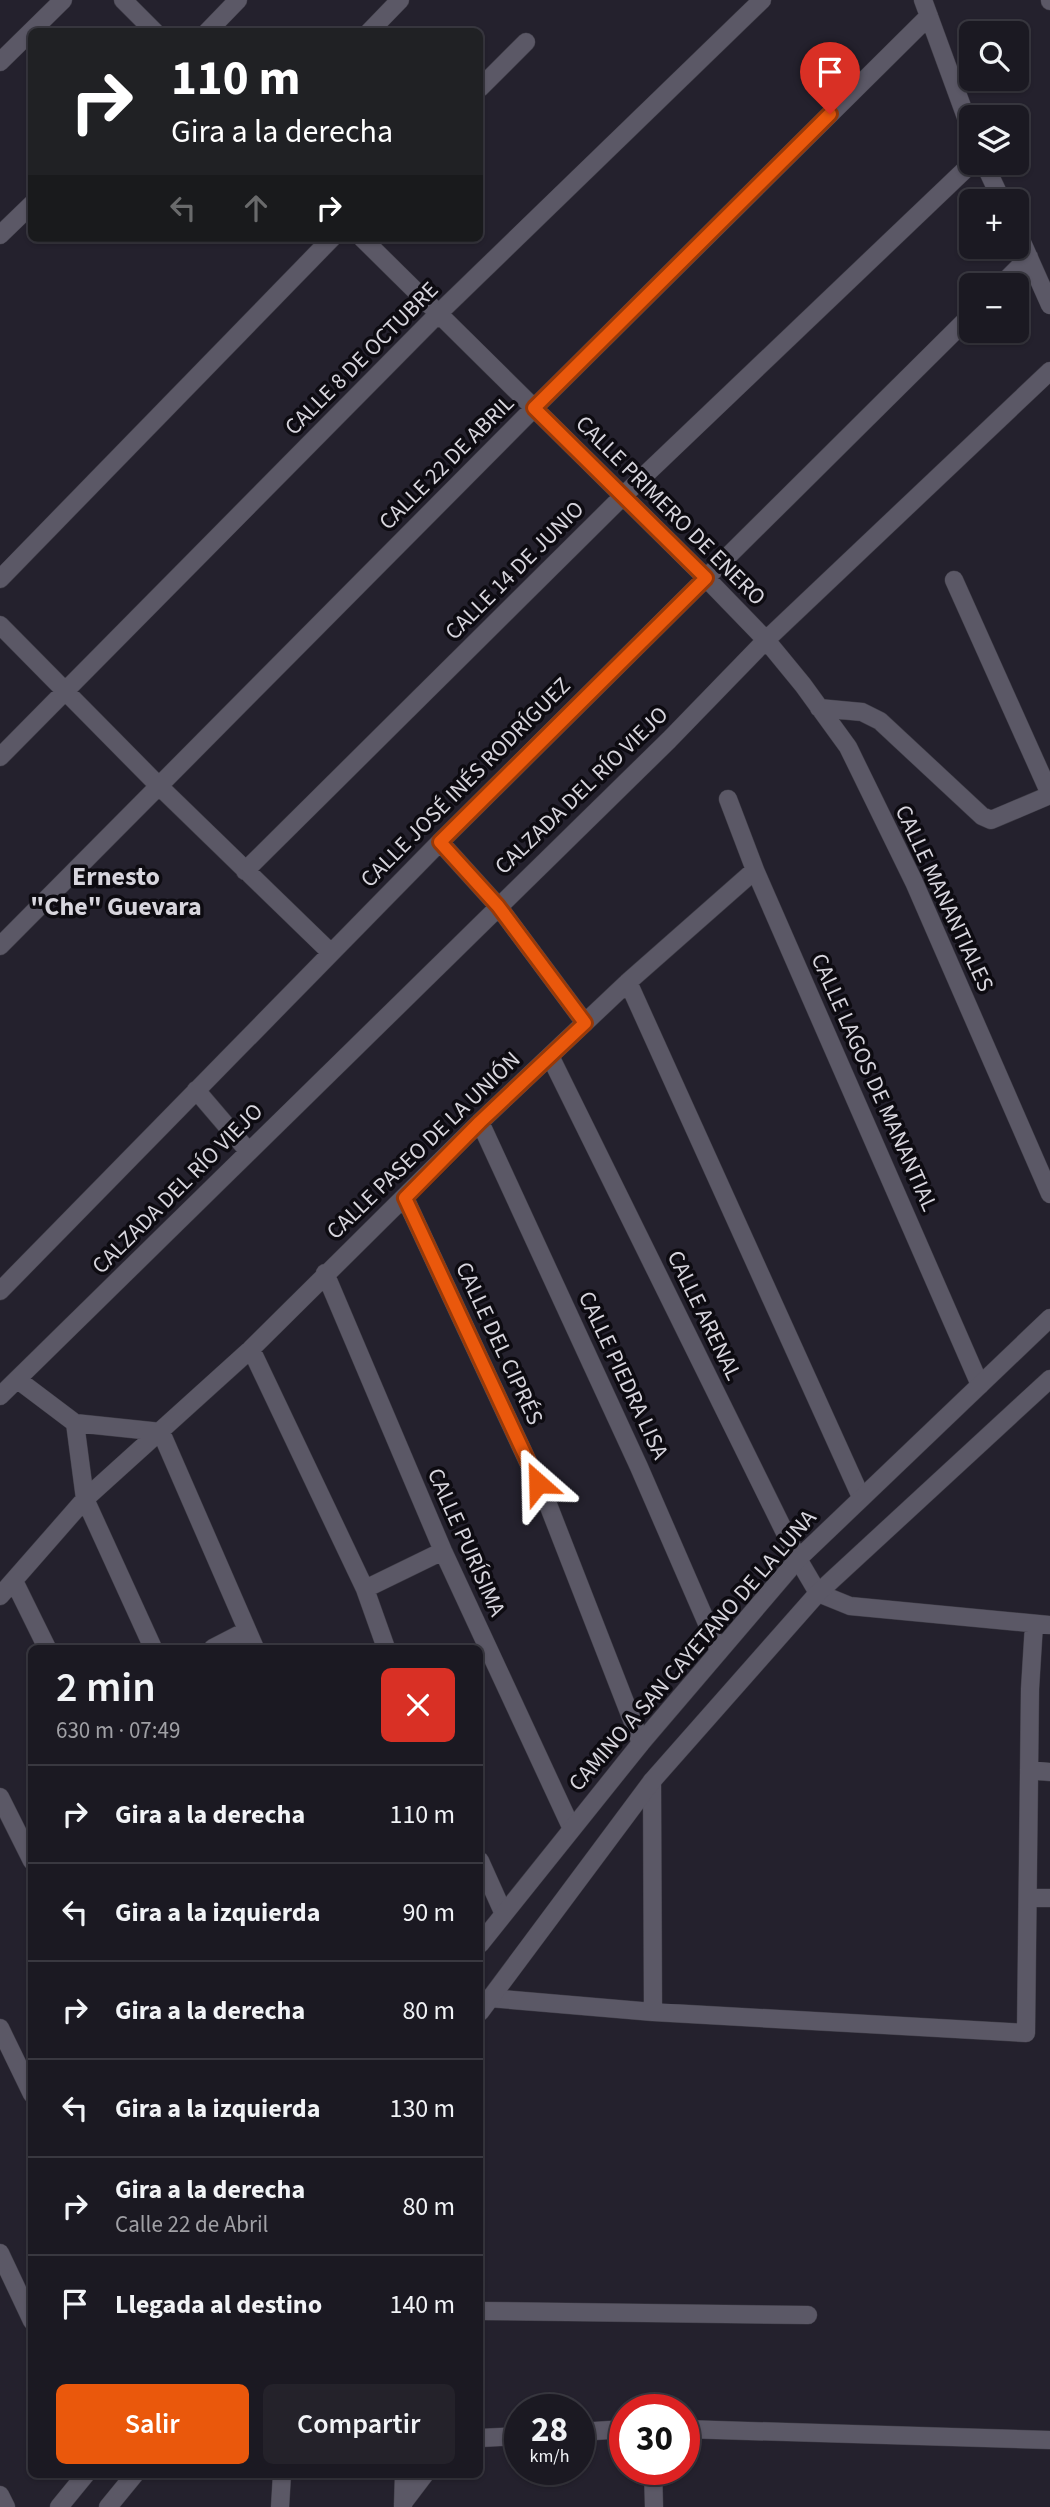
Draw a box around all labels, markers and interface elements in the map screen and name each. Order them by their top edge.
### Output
map controls [959,21,1029,343]
button: search [959,21,1029,91]
pin [800,42,860,114]
text: 110 m [171,44,300,114]
icon: arrive [811,53,849,91]
icon: right [56,56,147,147]
button: layers [959,105,1029,175]
text: Gira a la derecha [171,109,393,155]
icon: left [164,189,202,227]
icon: ahead [237,189,275,227]
icon: right [310,189,348,227]
button: + [959,189,1029,259]
button: − [959,273,1029,343]
street label: CALLE 8 DE OCTUBRE [277,274,446,443]
street label: CALLE 22 DE ABRIL [371,387,521,537]
street label: CALLE PRIMERO DE ENERO [568,408,773,613]
street label: CALLE 14 DE JUNIO [437,493,591,647]
street label: CALLE JOSÉ INÉS RODRÍGUEZ [353,670,578,895]
street label: CALZADA DEL RÍO VIEJO [487,699,675,882]
street label: CALLE MANANTIALES [887,799,1002,997]
district label: Ernesto "Che" Guevara [30,858,202,925]
street label: CALLE LAGOS DE MANANTIAL [803,948,946,1216]
street label: CALLE PASEO DE LA UNIÓN [319,1044,528,1247]
street label: CALZADA DEL RÍO VIEJO [84,1095,270,1281]
street label: CALLE ARENAL [659,1245,750,1386]
street label: CALLE DEL CIPRÉS [447,1256,552,1430]
street label: CALLE PIEDRA LISA [570,1286,677,1465]
position arrow [501,1446,575,1520]
street label: CALLE PURÍSIMA [419,1463,514,1622]
street label: CAMINO A SAN CAYETANO DE LA LUNA [561,1502,824,1798]
text: 2 min [56,1658,156,1718]
button: close [381,1668,455,1742]
text: 630 m · 07:49 [56,1714,180,1747]
icon: right [56,1795,94,1833]
text: Gira a la derecha [115,1796,305,1833]
text: 110 m [389,1796,455,1833]
icon: left [56,1893,94,1931]
text: Gira a la izquierda [115,1894,320,1931]
text: 90 m [402,1894,455,1931]
icon: right [56,1991,94,2029]
text: Gira a la derecha [115,1992,305,2029]
text: 80 m [402,1992,455,2029]
icon: left [56,2089,94,2127]
text: Gira a la izquierda [115,2090,320,2127]
text: 130 m [389,2090,455,2127]
text: Gira a la derecha [115,2171,305,2208]
icon: right [56,2187,94,2225]
text: 80 m [402,2188,455,2225]
text: Calle 22 de Abril [115,2208,268,2241]
icon: arrive [56,2285,94,2323]
text: Llegada al destino [115,2286,322,2323]
text: 140 m [389,2286,455,2323]
button: Salir [56,2384,249,2464]
button: Compartir [263,2384,455,2464]
speed limit sign: 30 [609,2394,700,2485]
text: 28 [531,2405,568,2455]
text: km/h [530,2444,569,2469]

